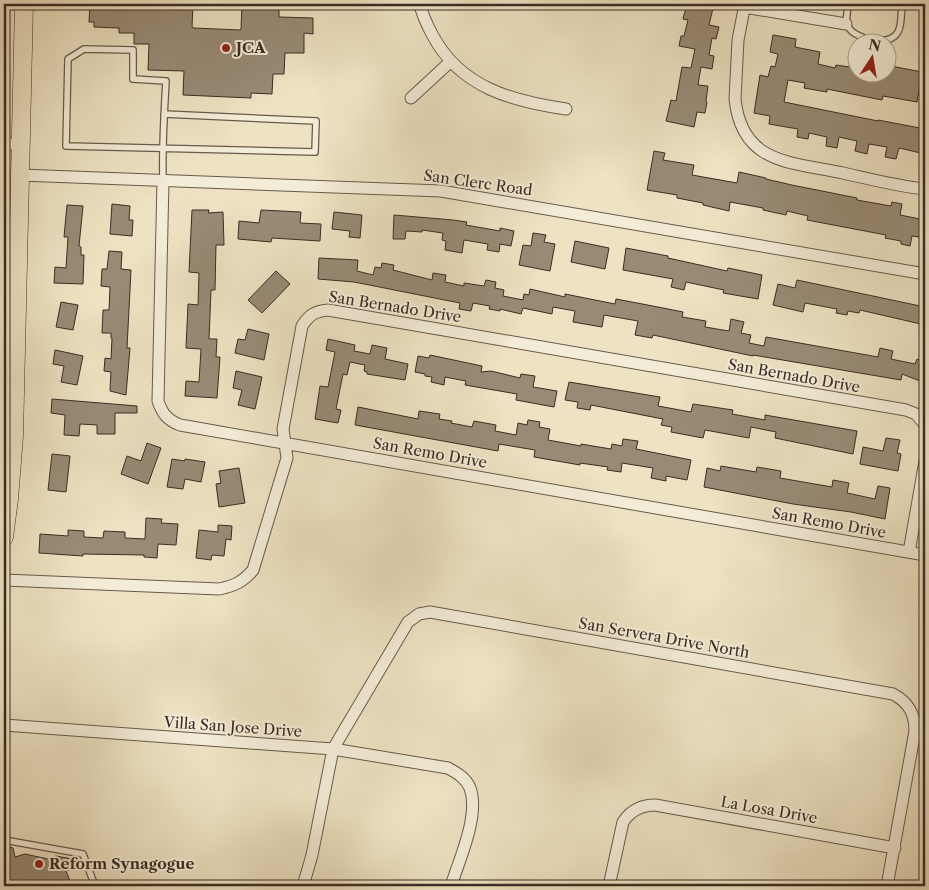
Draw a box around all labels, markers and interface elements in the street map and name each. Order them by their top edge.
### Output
north arrow [846,32,896,82]
text: N [867,35,883,55]
place label: JCA [233,38,266,57]
marker: JCA [220,42,232,54]
street label: San Clerc Road [422,165,534,200]
street label: San Bernado Drive [327,287,463,326]
street label: San Bernado Drive [726,355,862,396]
street label: San Remo Drive [371,433,489,472]
street label: San Remo Drive [770,503,888,542]
street label: San Servera Drive North [577,613,752,662]
street label: Villa San Jose Drive [162,712,303,741]
street label: La Losa Drive [719,792,819,827]
place label: Reform Synagogue [49,854,194,873]
marker: Reform Synagogue [33,858,45,870]

